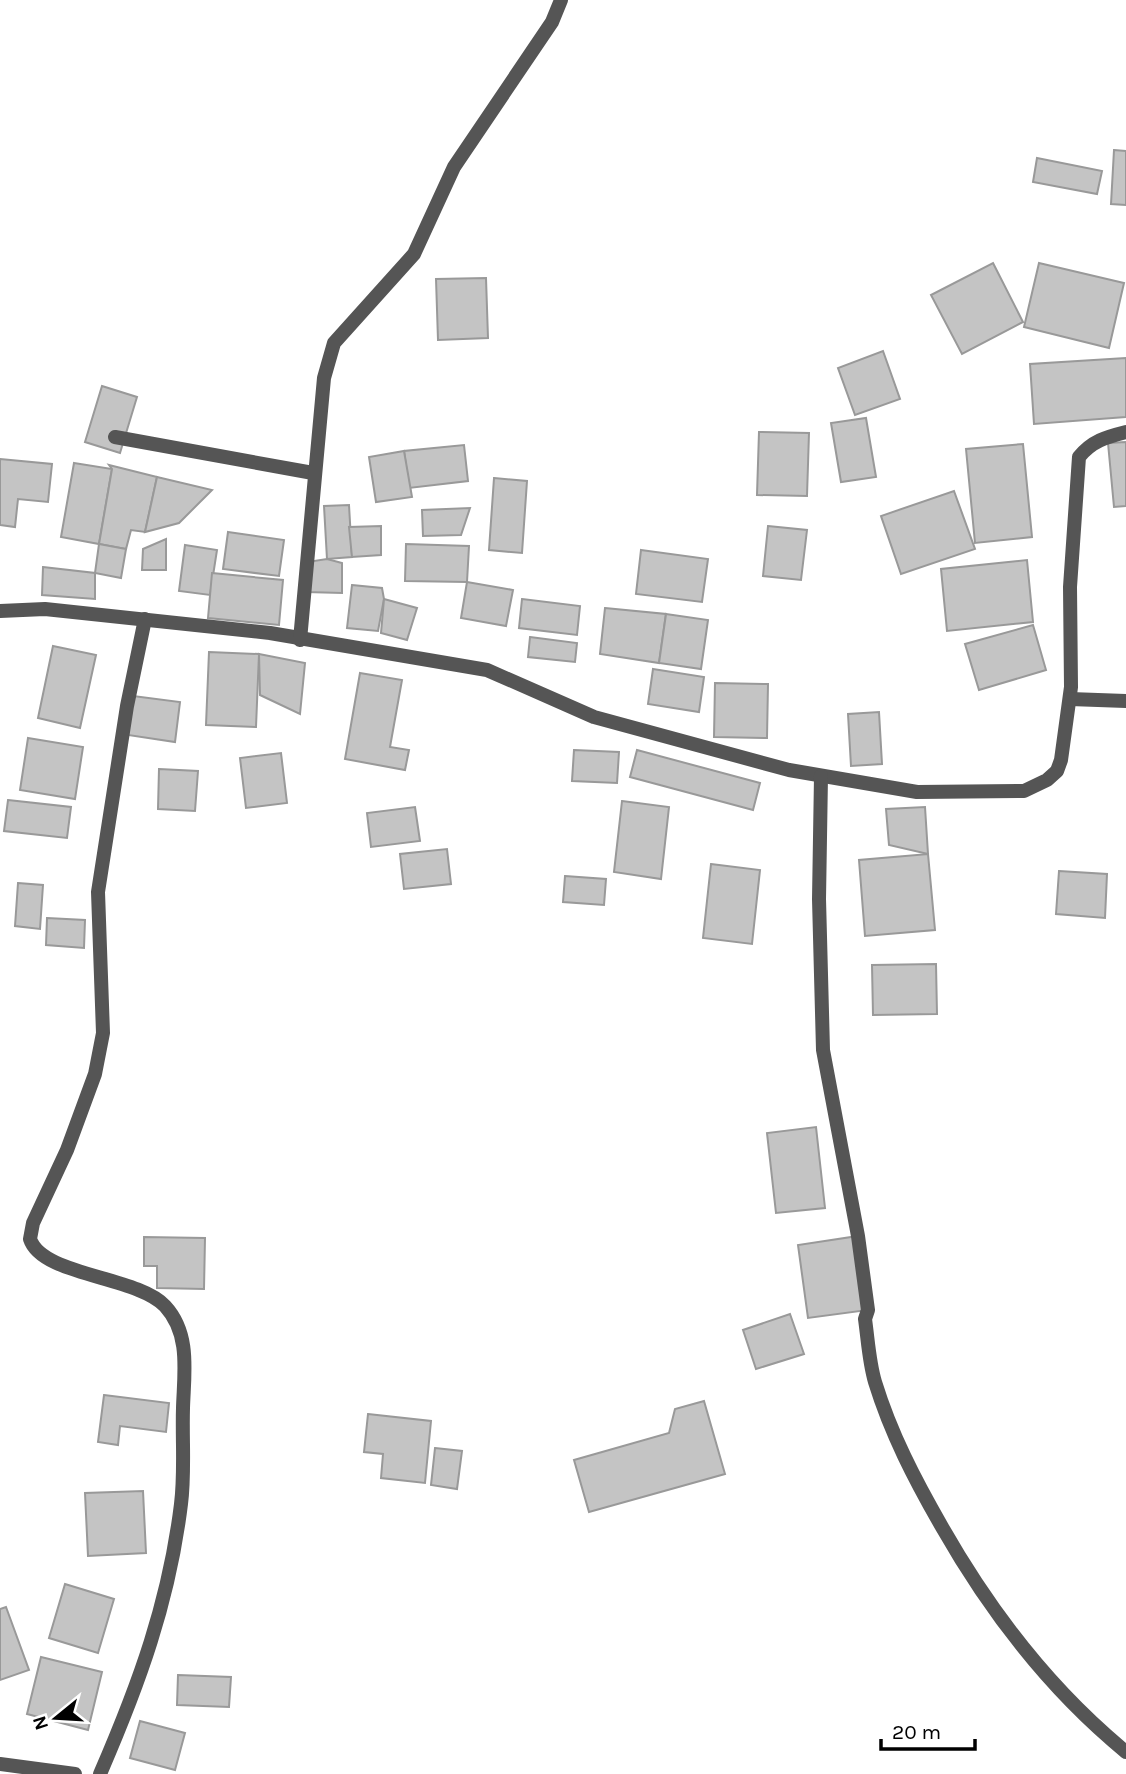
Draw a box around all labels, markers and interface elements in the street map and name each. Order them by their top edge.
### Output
north arrow [21,1683,91,1753]
scale bar [881,1708,976,1752]
text: N [28,1713,53,1733]
text: 20 m [892,1720,941,1744]

